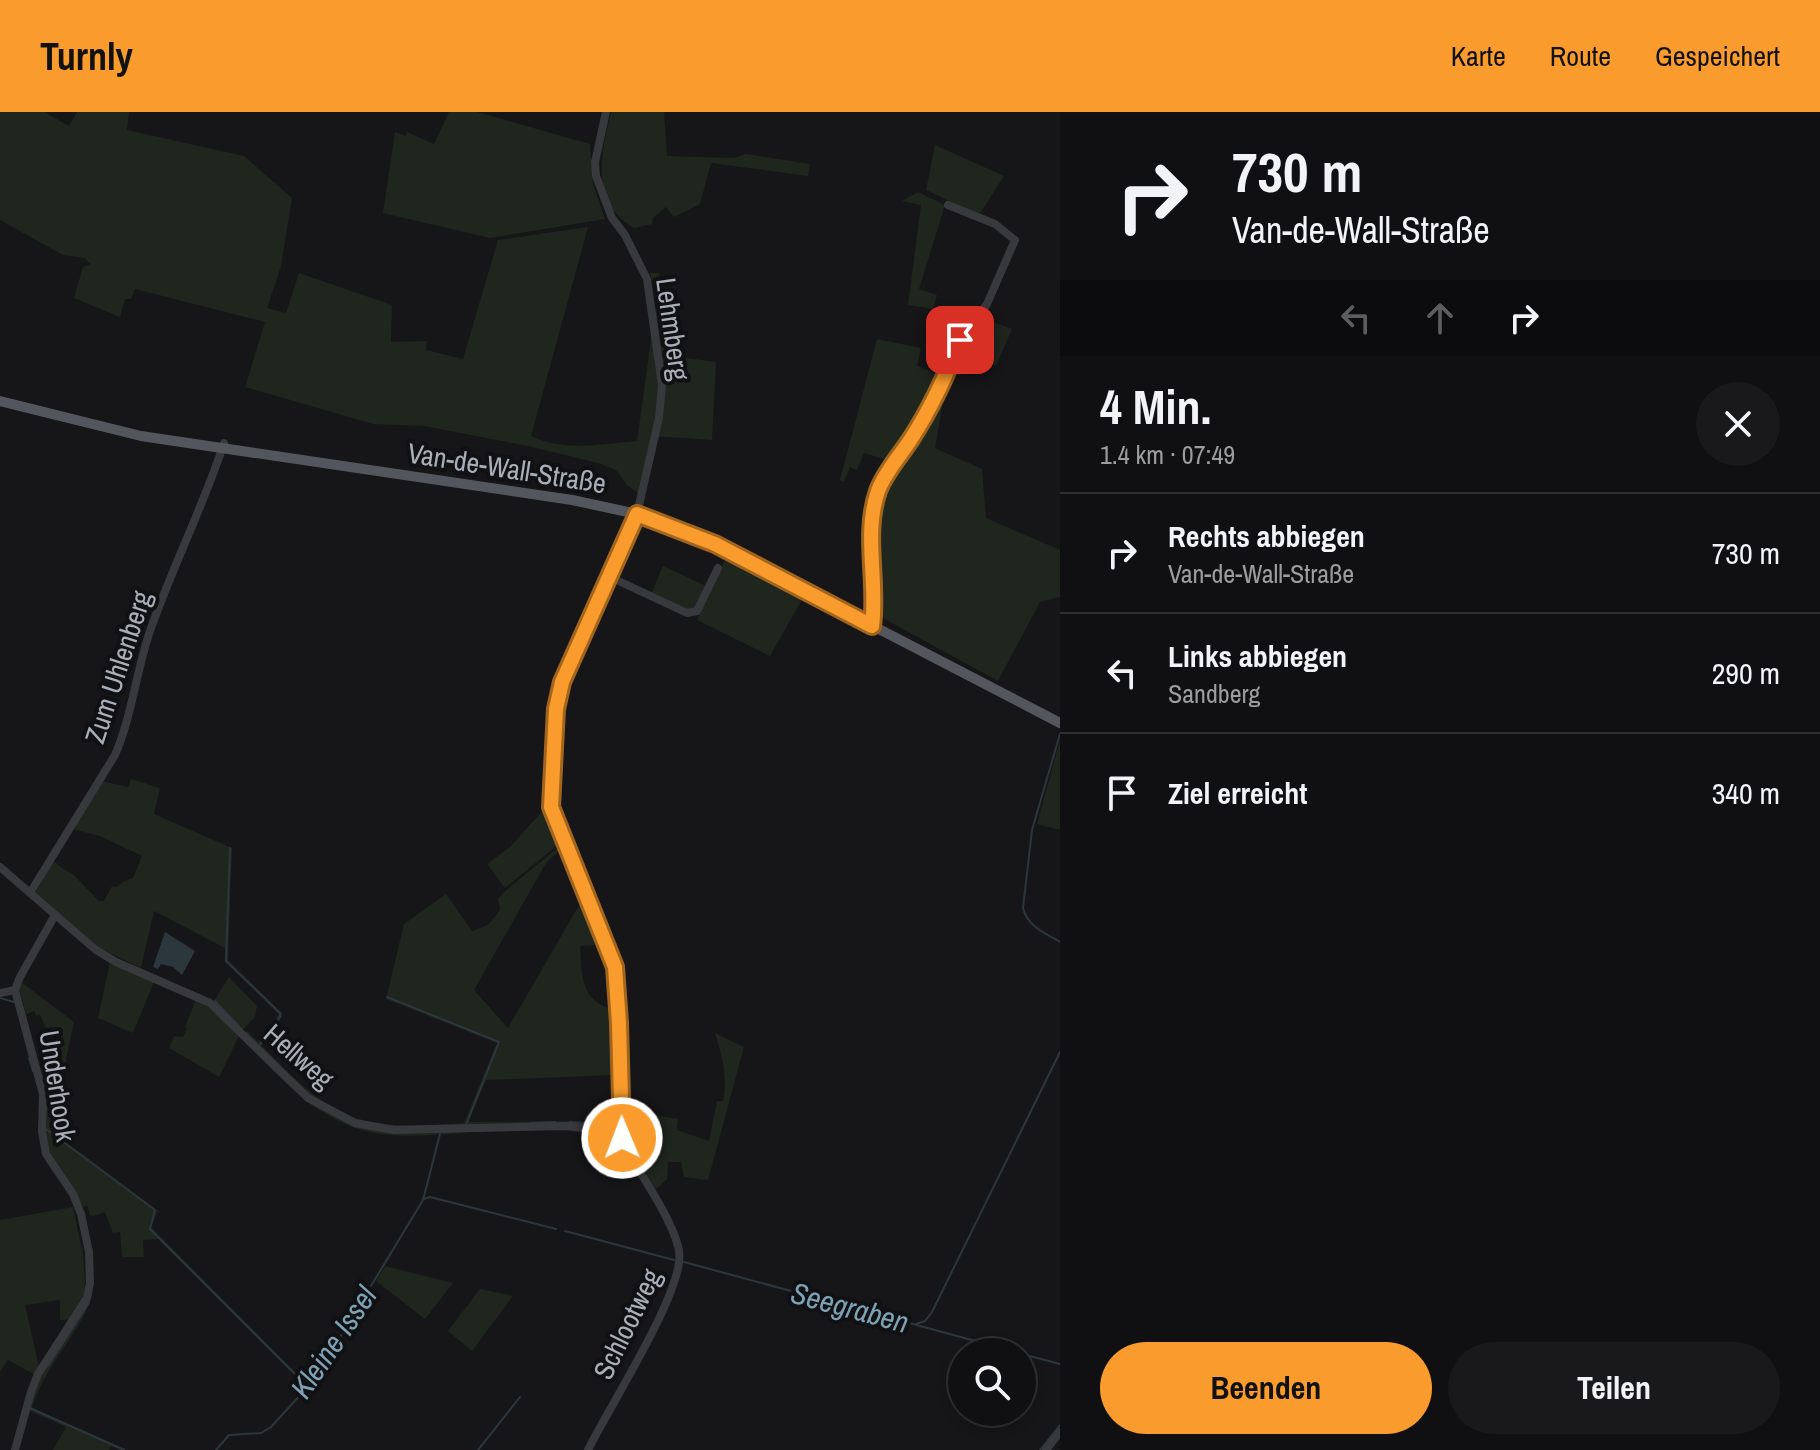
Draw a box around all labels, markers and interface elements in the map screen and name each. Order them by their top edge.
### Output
text: Turnly [40,31,133,82]
text: Karte [1451,37,1506,75]
text: Route [1550,37,1611,75]
text: Gespeichert [1655,37,1780,75]
text: 730 m [1232,134,1362,209]
icon: right [1100,144,1204,248]
text: Van-de-Wall-Straße [1232,206,1490,254]
street label: Lehmberg [647,275,699,383]
icon: left [1334,296,1378,340]
icon: ahead [1418,296,1462,340]
icon: right [1502,296,1546,340]
pin [926,306,994,374]
icon: arrive [938,318,982,362]
text: 4 Min. [1100,374,1212,439]
button: close [1696,382,1780,466]
street label: Van-de-Wall-Straße [405,434,609,502]
text: 1.4 km · 07:49 [1100,437,1235,472]
text: Rechts abbiegen [1168,516,1365,556]
icon: right [1100,531,1144,575]
text: 730 m [1712,533,1780,573]
text: Van-de-Wall-Straße [1168,556,1354,591]
street label: Zum Uhlenberg [75,586,161,748]
text: Links abbiegen [1168,636,1347,676]
icon: left [1100,651,1144,695]
text: 290 m [1712,653,1780,693]
text: Sandberg [1168,676,1260,711]
icon: arrive [1100,771,1144,815]
text: Ziel erreicht [1168,773,1307,813]
text: 340 m [1712,773,1780,813]
street label: Hellweg [256,1015,342,1097]
street label: Underhook [30,1028,86,1145]
position arrow [580,1096,664,1180]
street label: Schlootweg [584,1262,670,1386]
water label: Seegraben [787,1272,913,1342]
water label: Kleine Issel [281,1278,385,1406]
map controls [948,1338,1036,1426]
button: search [948,1338,1036,1426]
button: Beenden [1100,1342,1432,1434]
button: Teilen [1448,1342,1780,1434]

